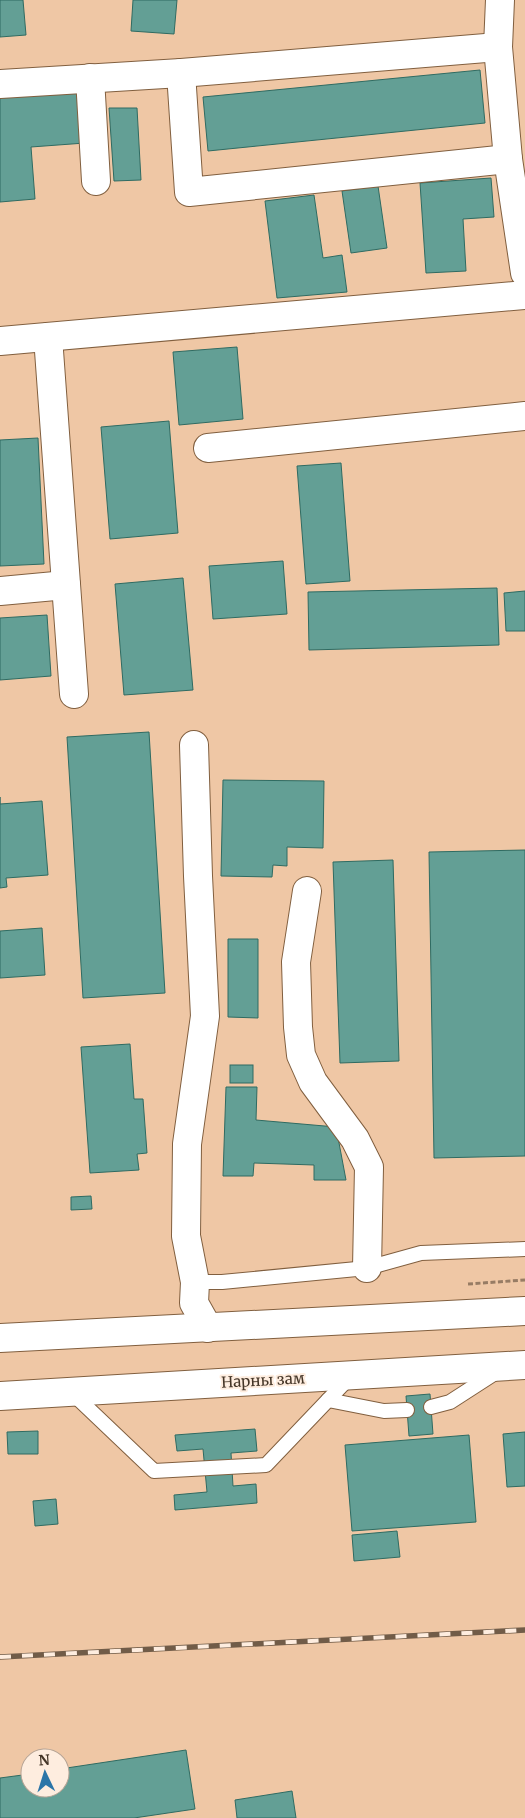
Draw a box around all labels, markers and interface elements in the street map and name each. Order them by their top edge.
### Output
street label: Нарны зам [221,1368,305,1392]
north arrow [20,1748,70,1798]
text: N [38,1751,50,1769]

